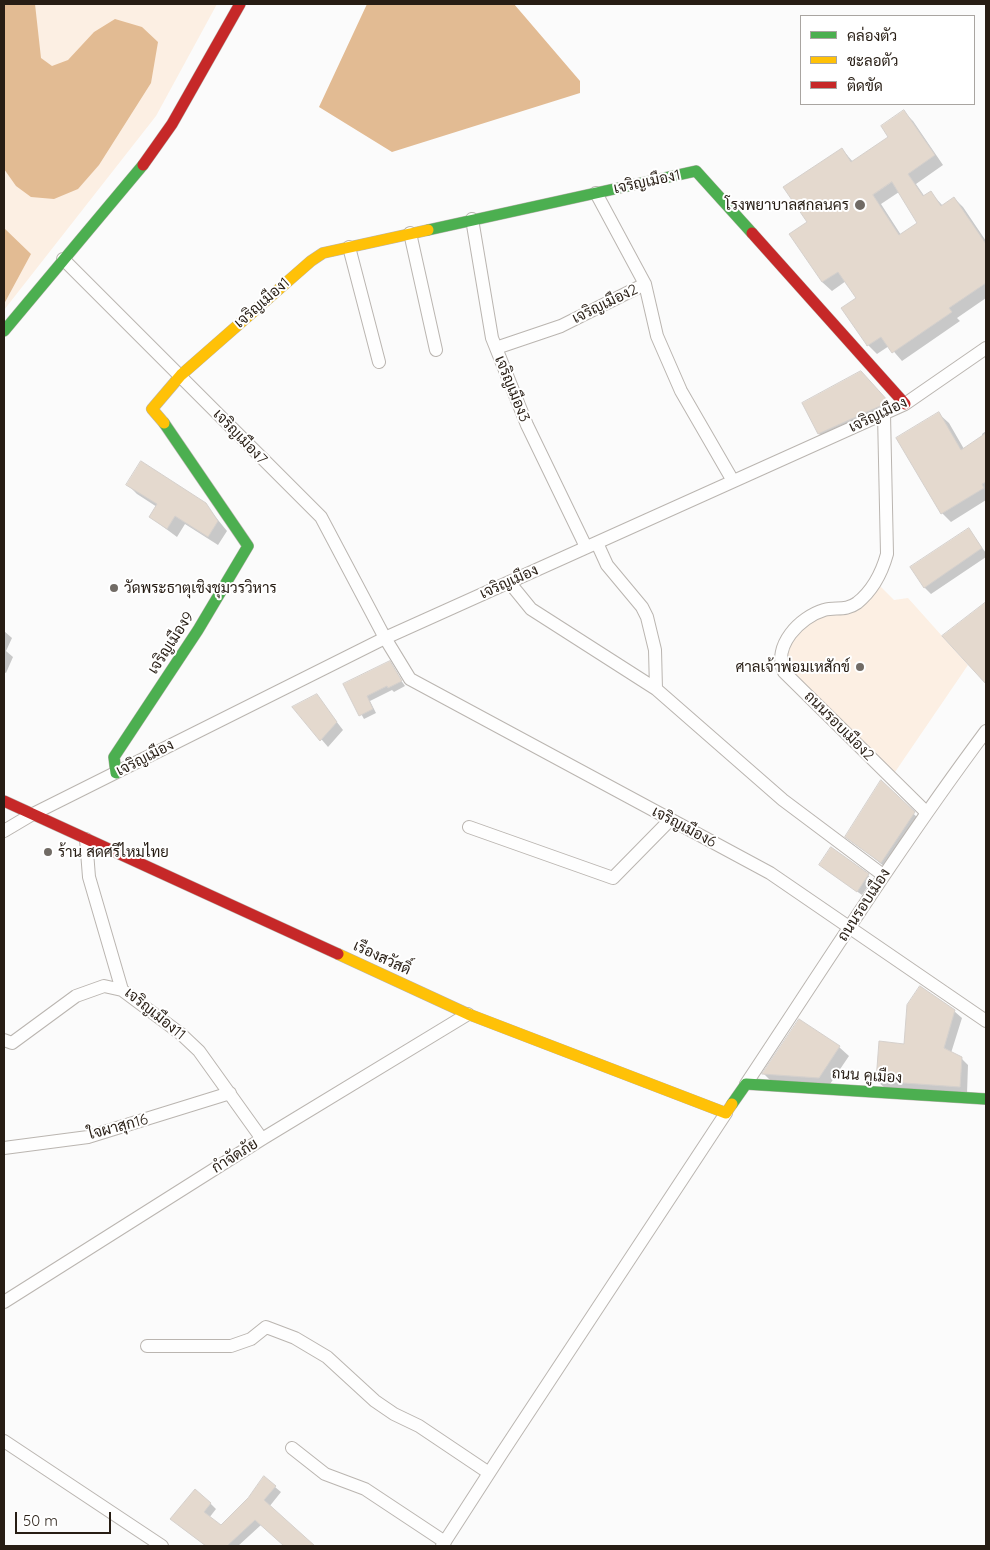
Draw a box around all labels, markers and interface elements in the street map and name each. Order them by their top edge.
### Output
legend [800,15,975,105]
text: คล่องตัว [847,26,897,45]
text: ชะลอตัว [847,51,898,70]
text: ติดขัด [847,76,883,95]
street label: เจริญเมือง1 [612,166,682,198]
place label: โรงพยาบาลสกลนคร [725,196,849,214]
marker: โรงพยาบาลสกลนคร [853,198,867,212]
street label: เจริญเมือง1 [231,274,293,332]
street label: เจริญเมือง2 [569,280,641,328]
street label: เจริญเมือง3 [491,353,533,425]
street label: เจริญเมือง [846,394,910,436]
street label: เจริญเมือง7 [209,406,271,468]
street label: เจริญเมือง [477,561,541,603]
place label: วัดพระธาตุเชิงชุมวรวิหาร [124,579,277,597]
marker: วัดพระธาตุเชิงชุมวรวิหาร [108,582,120,594]
street label: เจริญเมือง9 [144,609,198,677]
place label: ศาลเจ้าพ่อมเหสักข์ [735,658,850,676]
marker: ศาลเจ้าพ่อมเหสักข์ [854,661,866,673]
street label: ถนนรอบเมือง2 [800,687,878,765]
street label: เจริญเมือง [113,736,177,780]
street label: เจริญเมือง6 [649,803,719,851]
place label: ร้าน สดศรีไหมไทย [58,843,169,861]
marker: ร้าน สดศรีไหมไทย [42,846,54,858]
street label: ถนนรอบเมือง [834,865,894,945]
street label: เรืองสวัสดิ์ [350,937,414,979]
street label: เจริญเมือง11 [121,984,189,1044]
street label: ถนน คูเมือง [831,1065,903,1087]
street label: ใจผาสุก16 [86,1110,150,1144]
street label: กำจัดภัย [209,1135,261,1177]
scale bar [18,1502,114,1534]
text: 50 m [23,1511,58,1530]

